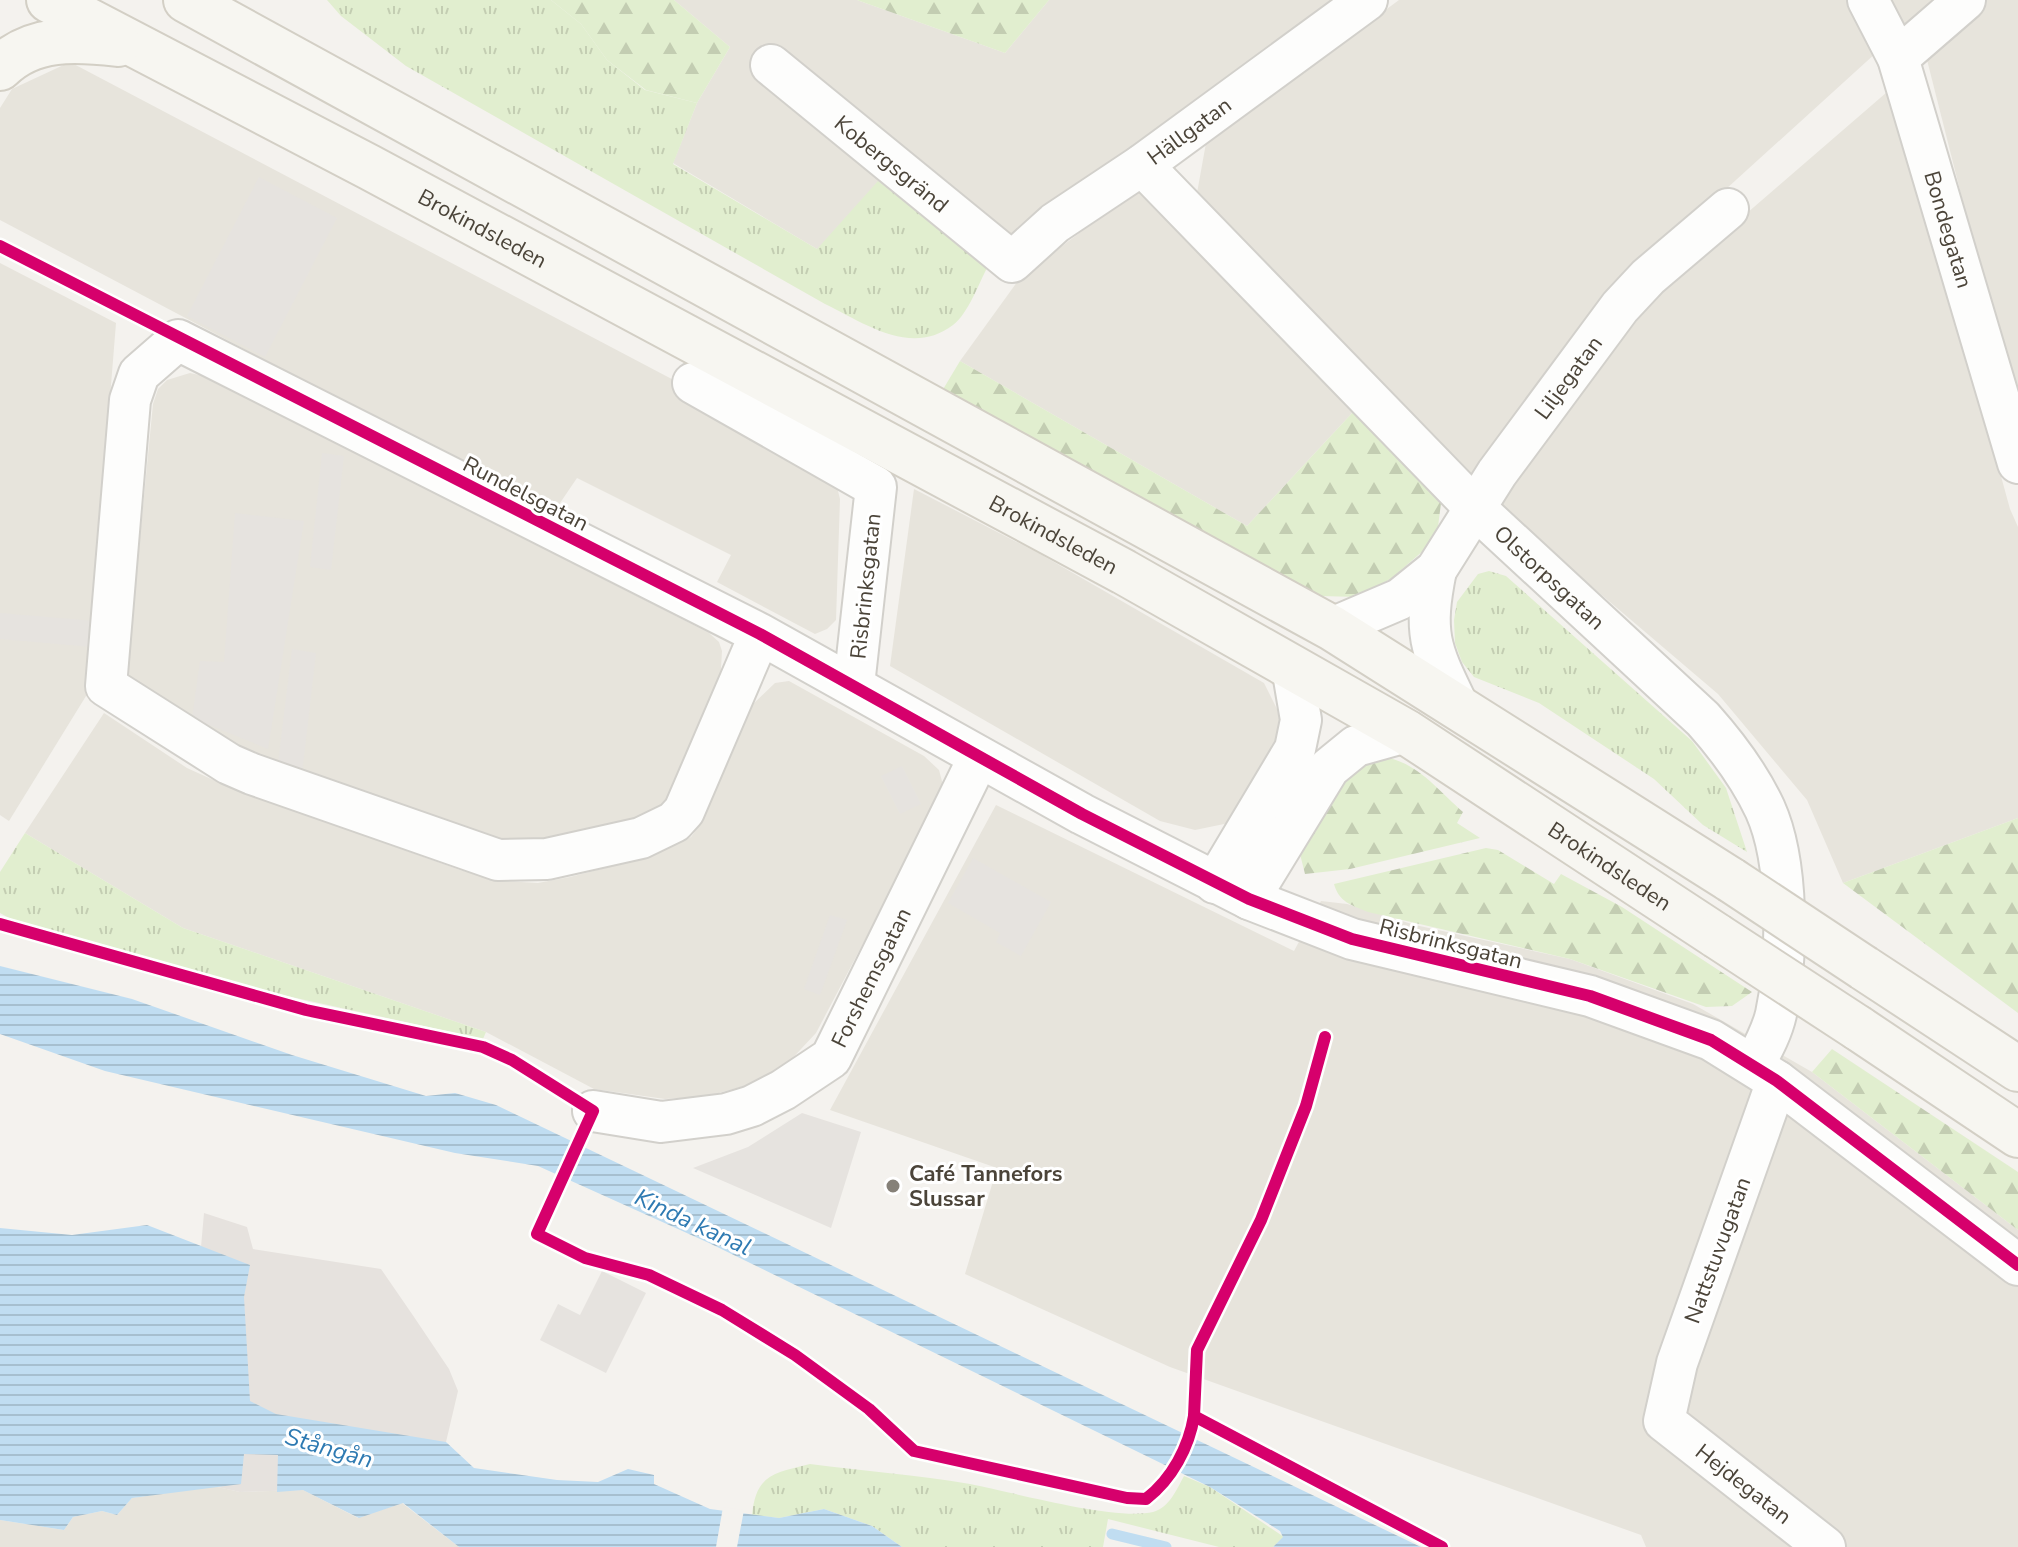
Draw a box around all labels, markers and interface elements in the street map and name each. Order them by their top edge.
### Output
street label: Hällgatan [1141,90,1238,172]
street label: Kobergsgränd [828,109,955,220]
street label: Bondegatan [1916,168,1979,292]
street label: Brokindsleden [413,182,552,276]
street label: Liljegatan [1528,330,1610,426]
street label: Rundelsgatan [457,449,594,538]
street label: Brokindsleden [984,488,1123,582]
street label: Risbrinksgatan [843,512,889,661]
street label: Olstorpsgatan [1487,519,1611,637]
street label: Brokindsleden [1542,815,1677,918]
street label: Forshemsgatan [824,903,919,1053]
street label: Risbrinksgatan [1376,912,1525,976]
place label: Café Tannefors Slussar [909,1159,1062,1214]
street label: Nattstuvugatan [1678,1173,1758,1328]
marker: Café Tannefors Slussar [884,1177,902,1195]
water label: Kinda kanal [630,1181,756,1263]
water label: Stångån [281,1420,377,1476]
street label: Hejdegatan [1689,1437,1798,1531]

